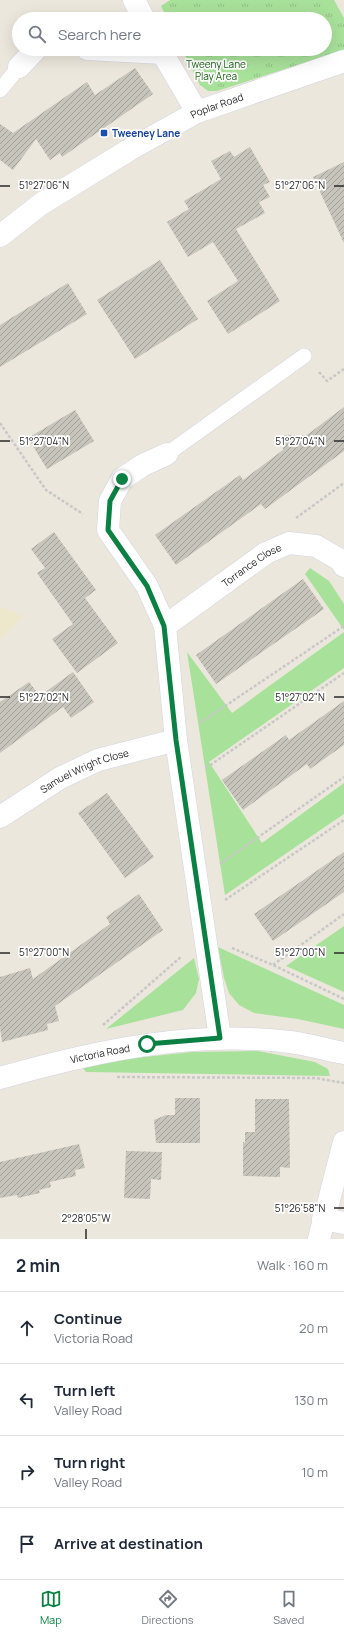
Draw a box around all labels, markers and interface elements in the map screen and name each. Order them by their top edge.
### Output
search box [12,12,332,56]
icon: search [26,23,48,45]
text: Search here [58,24,141,45]
park label: Tweeny Lane Play Area [186,57,246,83]
street label: Poplar Road [188,89,245,121]
place label: Tweeney Lane [112,126,180,140]
marker: Tweeney Lane [99,128,109,138]
text: 51°27'06"N [19,178,69,192]
text: 51°27'06"N [275,178,325,192]
text: 51°27'04"N [19,434,69,448]
text: 51°27'04"N [275,434,325,448]
route end [113,470,131,488]
street label: Torrance Close [219,540,284,590]
text: 51°27'02"N [19,690,69,704]
text: 51°27'02"N [275,690,325,704]
street label: Samuel Wright Close [37,745,130,796]
text: 51°27'00"N [19,945,69,959]
text: 51°27'00"N [275,945,325,959]
route start [138,1035,156,1053]
street label: Victoria Road [69,1041,131,1066]
text: 51°26'58"N [275,1201,325,1215]
text: 2°28'05"W [62,1211,111,1225]
text: 2 min [16,1254,60,1277]
text: Walk · 160 m [257,1256,328,1274]
text: Continue [54,1308,122,1329]
icon: ahead [16,1317,38,1339]
text: 20 m [299,1319,328,1337]
text: Victoria Road [54,1329,133,1347]
text: Turn left [54,1380,116,1401]
icon: left [16,1389,38,1411]
text: 130 m [294,1391,328,1409]
text: Valley Road [54,1401,122,1419]
text: Turn right [54,1452,125,1473]
icon: right [16,1461,38,1483]
text: 10 m [301,1463,328,1481]
text: Valley Road [54,1473,122,1491]
icon: arrive [16,1533,38,1555]
text: Arrive at destination [54,1533,203,1554]
tab: Map [40,1588,62,1627]
tab: Directions [141,1588,194,1627]
tab: Saved [273,1588,304,1627]

